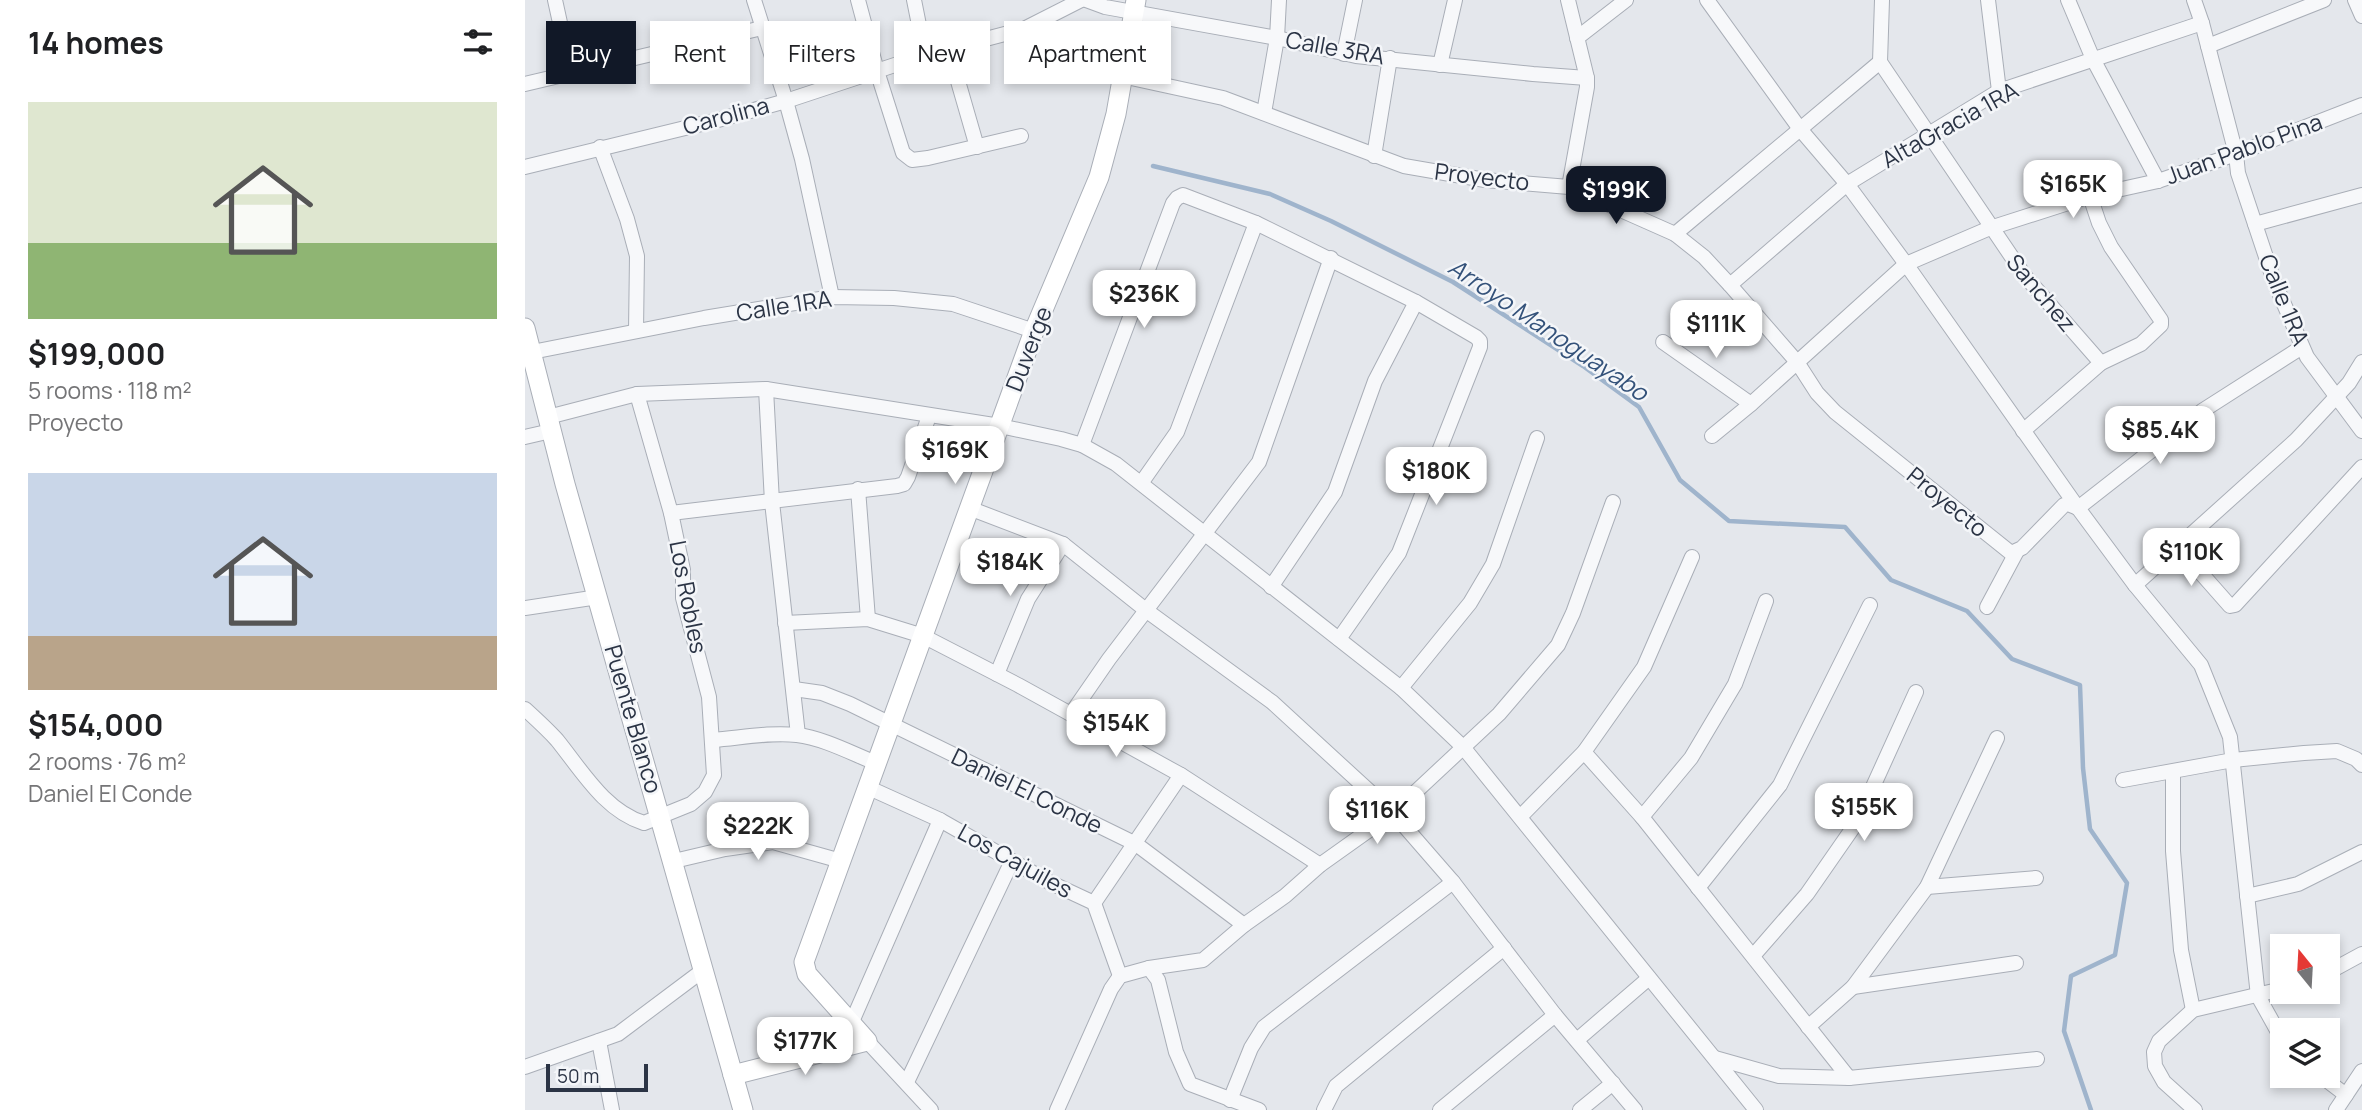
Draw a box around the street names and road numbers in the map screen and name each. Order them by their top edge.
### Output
street label: Calle 3RA [1283,23,1388,72]
street label: AltaGracia 1RA [1875,73,2024,175]
street label: Carolina [679,88,772,142]
street label: Juan Pablo Pina [2161,105,2326,191]
street label: Proyecto [1433,154,1531,198]
street label: Sanchez [2000,247,2084,338]
street label: Calle 1RA [2252,249,2318,351]
street label: Calle 1RA [734,282,834,328]
street label: Duverge [997,302,1059,396]
street label: Proyecto [1901,459,1995,544]
street label: Los Robles [662,538,716,656]
street label: Puente Blanco [598,641,670,797]
street label: Daniel El Conde [947,740,1108,841]
street label: Los Cajuiles [952,815,1079,905]

